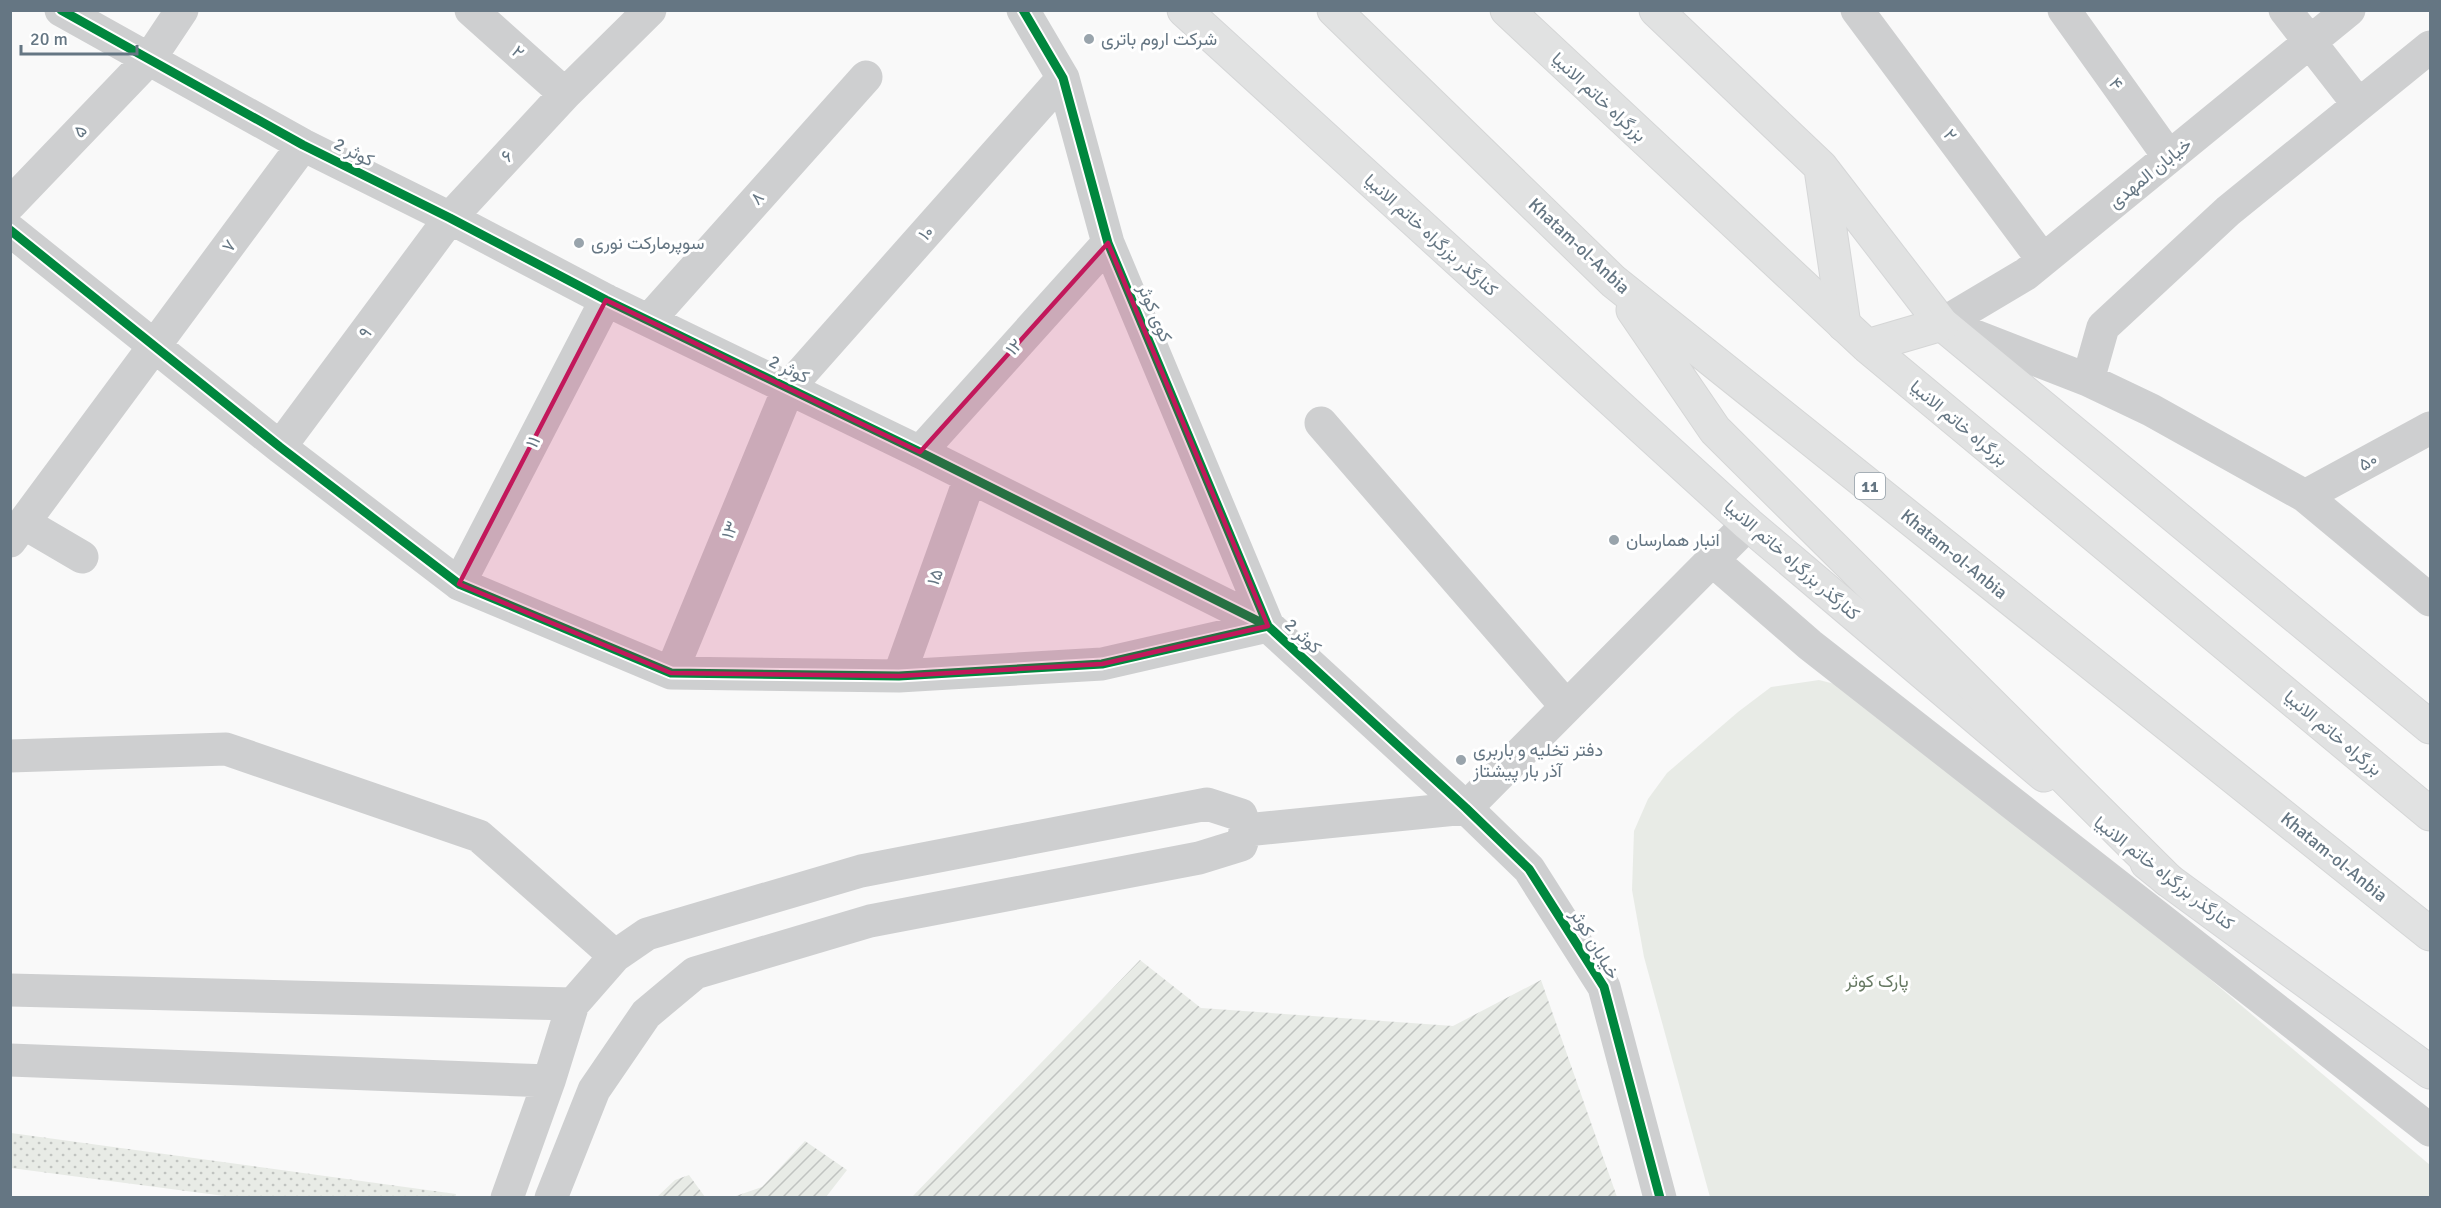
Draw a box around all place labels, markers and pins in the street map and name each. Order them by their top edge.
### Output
place label: شرکت اروم باتری [1101,28,1217,51]
marker: شرکت اروم باتری [1082,32,1096,46]
place label: سوپرمارکت نوری [591,232,704,255]
marker: سوپرمارکت نوری [572,236,586,250]
place label: انبار همارسان [1626,529,1720,551]
marker: انبار همارسان [1607,533,1621,547]
place label: دفتر تخلیه و باربری آذر بار پیشتاز [1472,739,1603,783]
marker: دفتر تخلیه و باربری آذر بار پیشتاز [1454,753,1468,767]

